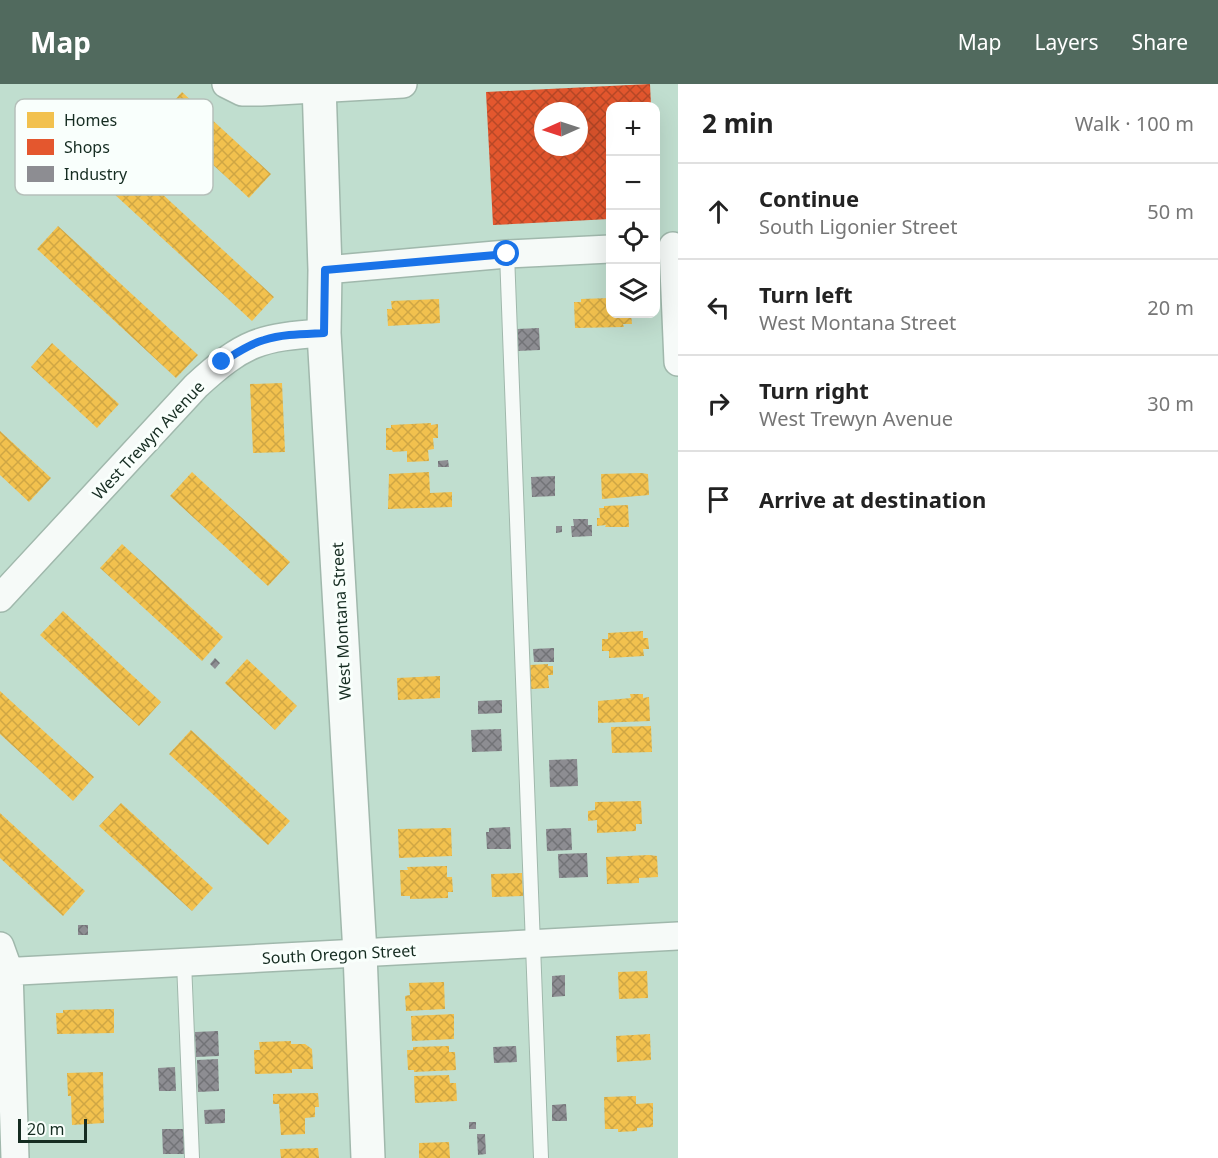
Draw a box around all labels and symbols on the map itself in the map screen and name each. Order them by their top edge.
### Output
legend [15,99,213,195]
north arrow [534,102,588,156]
text: Homes [64,109,117,131]
text: Shops [64,136,110,158]
text: Industry [64,163,128,185]
route start [493,240,519,266]
route end [208,348,234,374]
street label: West Trewyn Avenue [87,376,209,504]
street label: West Montana Street [326,541,356,700]
street label: South Oregon Street [261,939,417,969]
scale bar [18,1116,87,1144]

